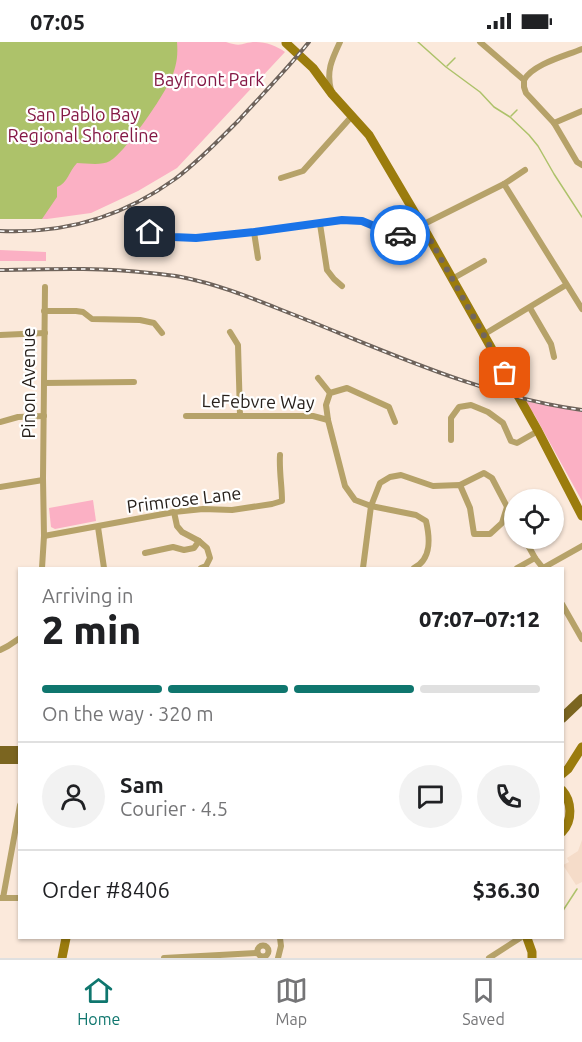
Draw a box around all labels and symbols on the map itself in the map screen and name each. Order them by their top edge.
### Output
park label: Bayfront Park [154,69,264,89]
park label: San Pablo Bay Regional Shoreline [7,104,159,145]
courier [370,205,430,265]
pin [124,206,175,257]
street label: Pinon Avenue [18,328,38,439]
pin [479,347,530,398]
street label: LeFebvre Way [201,390,315,412]
street label: Primrose Lane [125,482,242,516]

